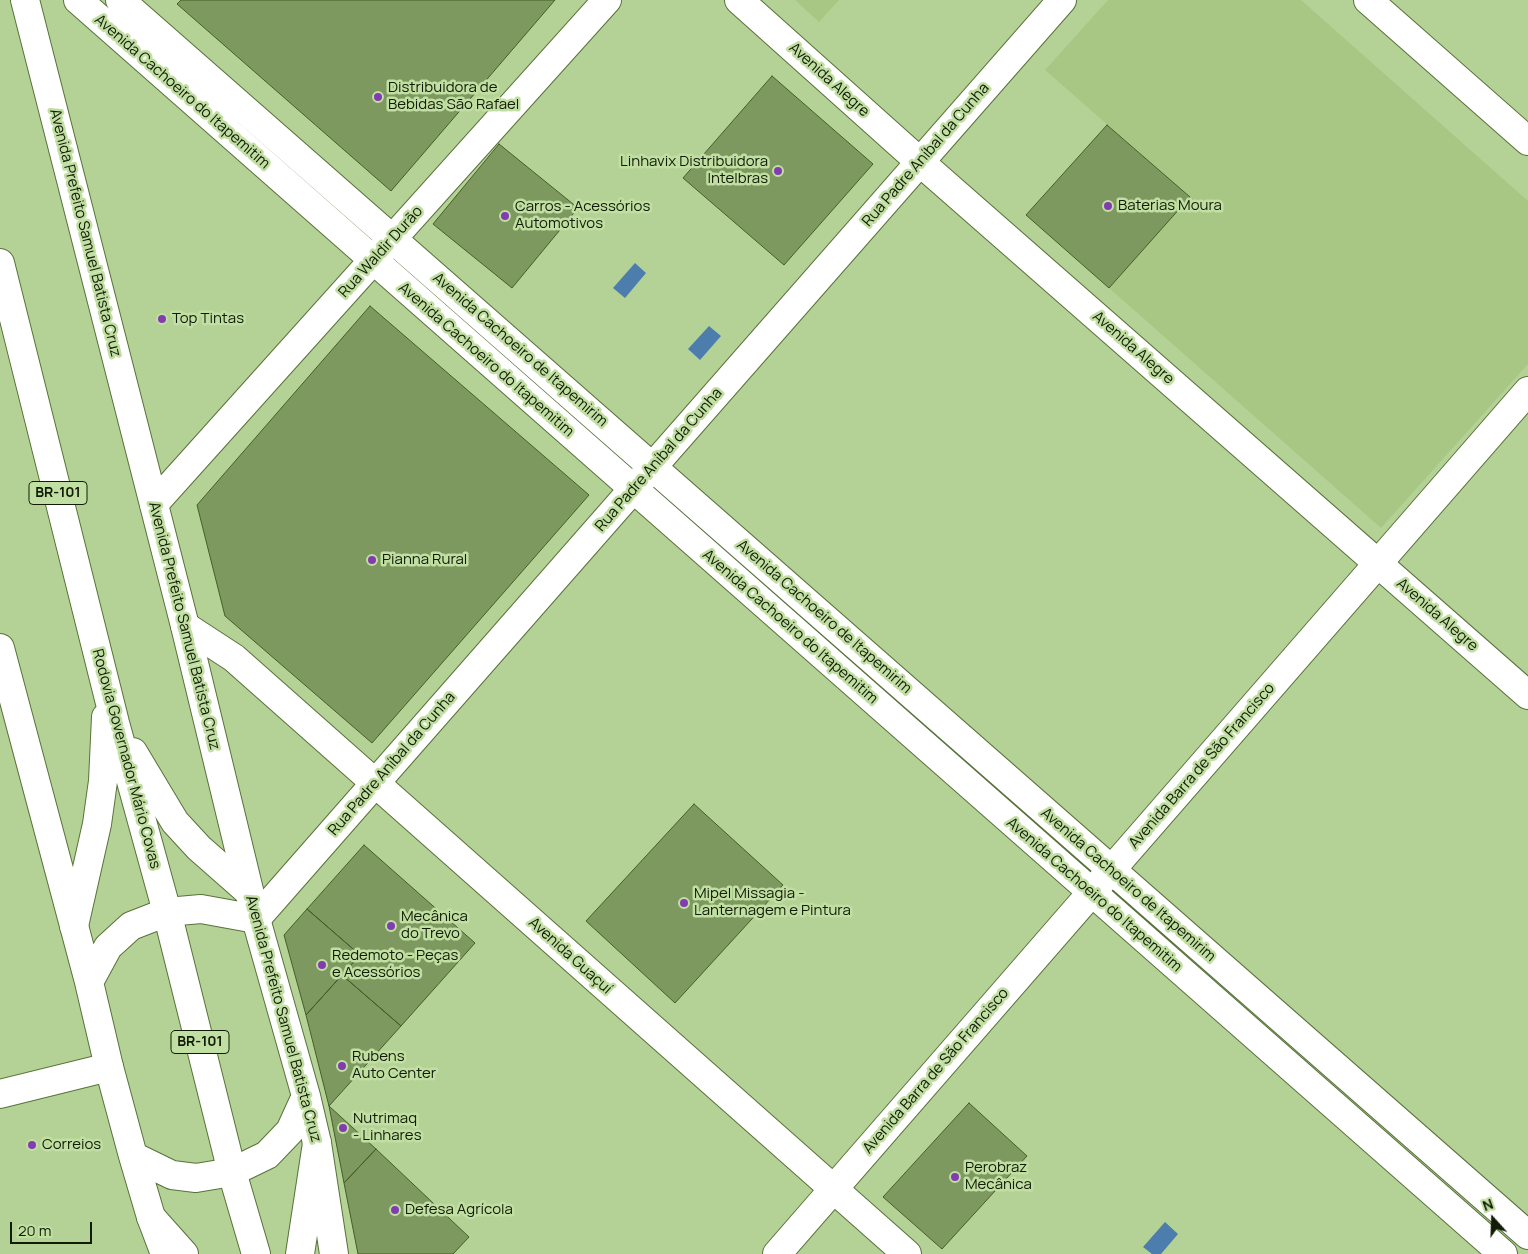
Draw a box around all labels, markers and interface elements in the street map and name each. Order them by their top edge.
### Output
street label: Avenida Cachoeiro do Itapemitim [91,11,273,173]
street label: Avenida Alegre [785,39,873,121]
place label: Distribuidora de Bebidas São Rafael [388,79,519,114]
street label: Rua Padre Aníbal da Cunha [859,80,993,230]
marker: Distribuidora de Bebidas São Rafael [372,91,384,103]
street label: Avenida Prefeito Samuel Batista Cruz [45,107,125,359]
place label: Linhavix Distribuidora Intelbras [620,153,768,188]
marker: Linhavix Distribuidora Intelbras [772,165,784,177]
place label: Baterias Moura [1118,197,1222,215]
place label: Carros - Acessórios Automotivos [515,198,650,233]
marker: Baterias Moura [1102,200,1114,212]
street label: Rua Waldir Durão [335,203,427,301]
marker: Carros - Acessórios Automotivos [499,210,511,222]
street label: Avenida Cachoeiro de Itapemirim [429,269,611,431]
street label: Avenida Cachoeiro do Itapemitim [395,279,577,441]
street label: Avenida Alegre [1089,308,1177,388]
place label: Top Tintas [172,310,244,328]
marker: Top Tintas [156,313,168,325]
street label: Rua Padre Aníbal da Cunha [592,385,726,535]
road number: BR-101 [29,482,87,504]
street label: Avenida Prefeito Samuel Batista Cruz [144,500,224,752]
street label: Avenida Cachoeiro de Itapemirim [733,536,915,698]
street label: Avenida Cachoeiro do Itapemitim [699,546,881,708]
place label: Pianna Rural [382,551,467,569]
marker: Pianna Rural [366,554,378,566]
street label: Avenida Alegre [1393,575,1481,655]
street label: Rodovia Governador Mário Covas [88,647,164,871]
street label: Avenida Barra de São Francisco [1125,680,1279,852]
street label: Rua Padre Aníbal da Cunha [325,689,459,839]
street label: Avenida Cachoeiro de Itapemirim [1037,804,1219,966]
street label: Avenida Cachoeiro do Itapemitim [1003,814,1185,976]
place label: Mipel Missagia - Lanternagem e Pintura [694,885,851,920]
street label: Avenida Prefeito Samuel Batista Cruz [241,893,325,1145]
marker: Mipel Missagia - Lanternagem e Pintura [678,897,690,909]
place label: Mecânica do Trevo [401,908,468,943]
street label: Avenida Guaçuí [525,914,615,998]
marker: Mecânica do Trevo [385,920,397,932]
place label: Redemoto - Peças e Acessórios [332,947,458,982]
marker: Redemoto - Peças e Acessórios [316,959,328,971]
street label: Avenida Barra de São Francisco [859,985,1013,1157]
road number: BR-101 [171,1030,229,1054]
place label: Rubens Auto Center [352,1048,436,1083]
marker: Rubens Auto Center [336,1060,348,1072]
place label: Nutrimaq - Linhares [353,1110,422,1145]
marker: Nutrimaq - Linhares [337,1122,349,1134]
place label: Correios [42,1136,101,1154]
marker: Correios [26,1139,38,1151]
place label: Perobraz Mecânica [965,1159,1032,1194]
marker: Perobraz Mecânica [949,1171,961,1183]
north arrow [1468,1194,1518,1244]
text: N [1480,1194,1496,1215]
place label: Defesa Agrícola [405,1201,513,1219]
marker: Defesa Agrícola [389,1204,401,1216]
scale bar [12,1212,95,1244]
text: 20 m [18,1220,51,1241]

